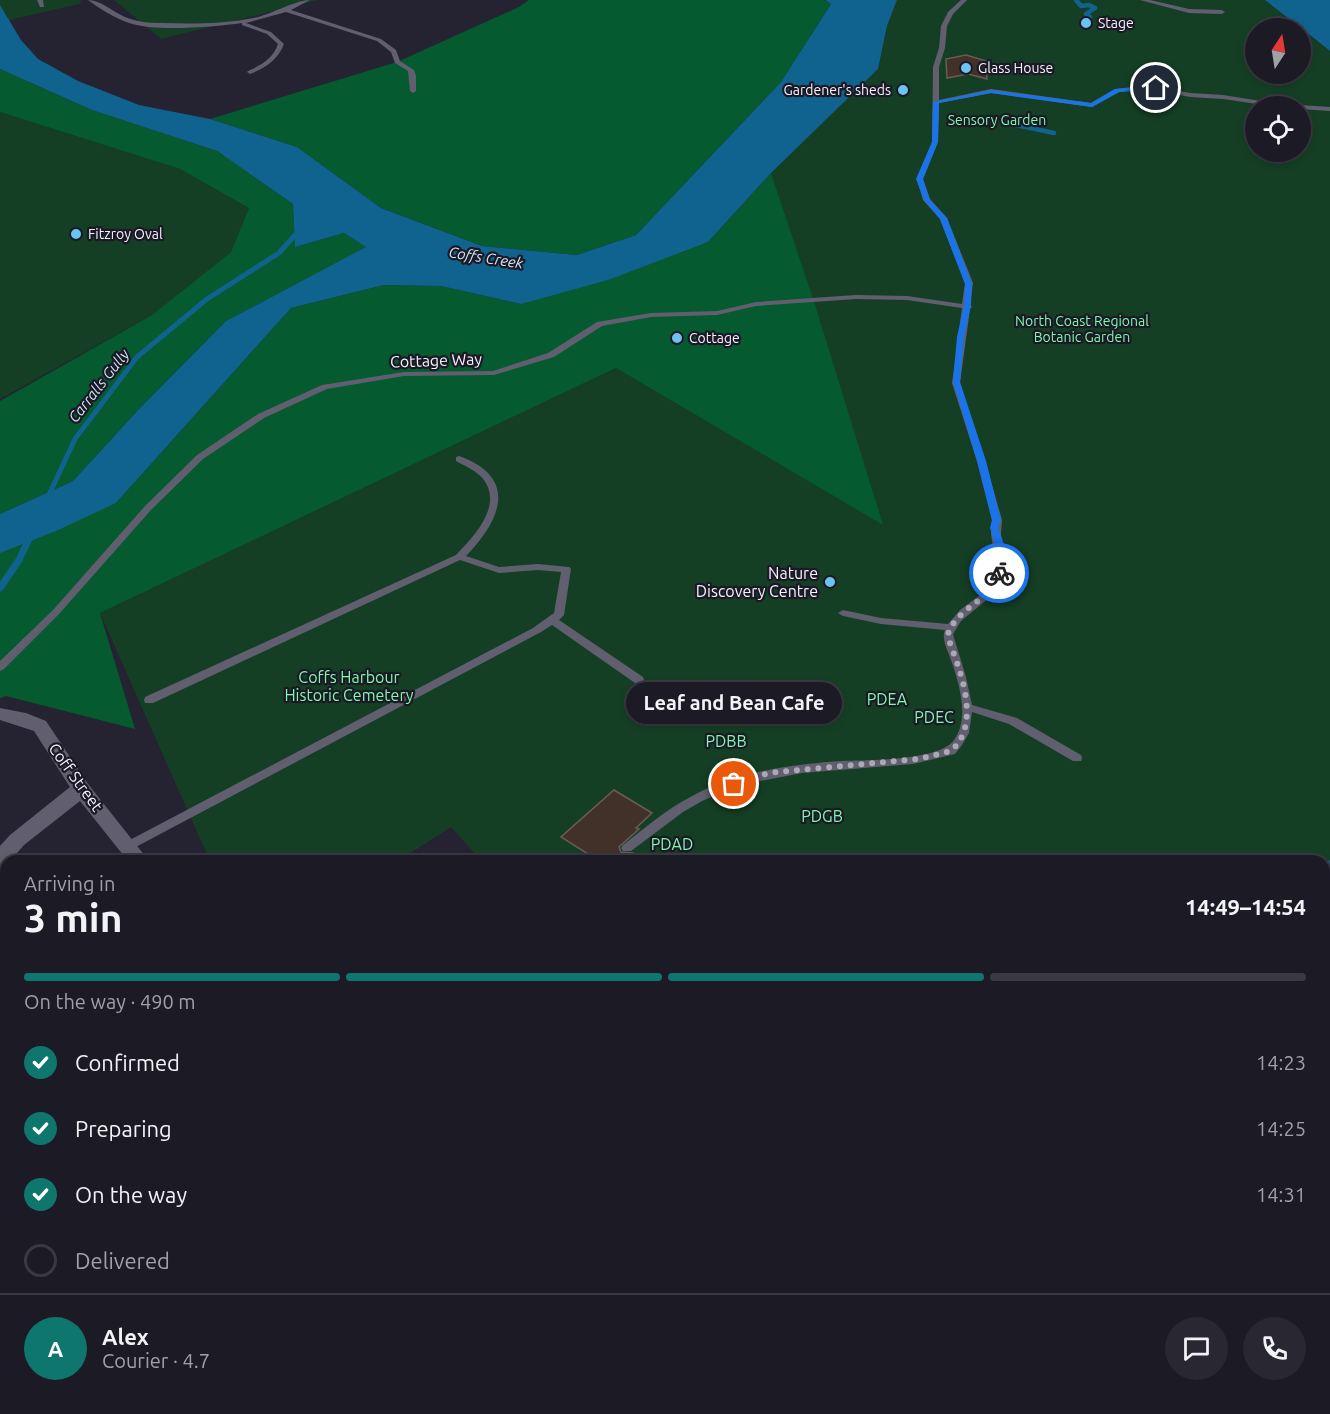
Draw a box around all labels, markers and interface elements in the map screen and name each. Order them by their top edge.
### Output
place label: Stage [1098,15,1134,31]
marker: Stage [1079,16,1093,30]
north arrow [1245,18,1311,84]
map controls [1245,18,1311,162]
place label: Glass House [978,60,1053,76]
marker: Glass House [959,61,973,75]
pin [1130,62,1181,113]
icon: home [1139,71,1172,104]
place label: Gardener's sheds [784,82,891,98]
marker: Gardener's sheds [896,83,910,97]
button: locate [1245,96,1311,162]
park label: Sensory Garden [948,112,1046,128]
place label: Fitzroy Oval [88,226,163,242]
marker: Fitzroy Oval [69,227,83,241]
water label: Coffs Creek [448,243,525,272]
park label: North Coast Regional Botanic Garden [1015,313,1149,345]
place label: Cottage [689,330,740,346]
marker: Cottage [670,331,684,345]
water label: Carralls Gully [65,345,133,426]
street label: Cottage Way [390,349,483,371]
courier [969,543,1029,603]
icon: bike [983,557,1016,590]
place label: Nature Discovery Centre [696,564,818,600]
marker: Nature Discovery Centre [823,575,837,589]
park label: Coffs Harbour Historic Cemetery [284,668,414,704]
callout: Leaf and Bean Cafe [626,682,842,724]
park label: PDEA [867,690,908,708]
text: Leaf and Bean Cafe [643,691,825,714]
park label: PDEC [914,708,954,726]
park label: PDBB [705,732,747,750]
street label: Coff Street [45,739,107,815]
pin [708,758,759,809]
icon: bag [717,767,750,800]
park label: PDGB [801,807,843,825]
park label: PDAD [651,835,693,853]
text: Arriving in [24,872,115,895]
text: 14:49–14:54 [1185,894,1306,919]
text: 3 min [24,896,123,939]
text: On the way · 490 m [24,990,196,1013]
icon: check [24,1046,57,1079]
text: Confirmed [75,1050,180,1075]
text: 14:23 [1256,1051,1306,1074]
icon: check [24,1112,57,1145]
text: Preparing [75,1116,172,1141]
text: 14:25 [1256,1117,1306,1140]
icon: check [24,1178,57,1211]
text: On the way [75,1182,187,1207]
text: 14:31 [1256,1183,1306,1206]
text: Delivered [75,1248,170,1273]
button: chat [1165,1317,1228,1380]
button: phone [1243,1317,1306,1380]
text: Alex [102,1324,149,1349]
text: A [48,1336,63,1361]
text: Courier · 4.7 [102,1349,210,1372]

